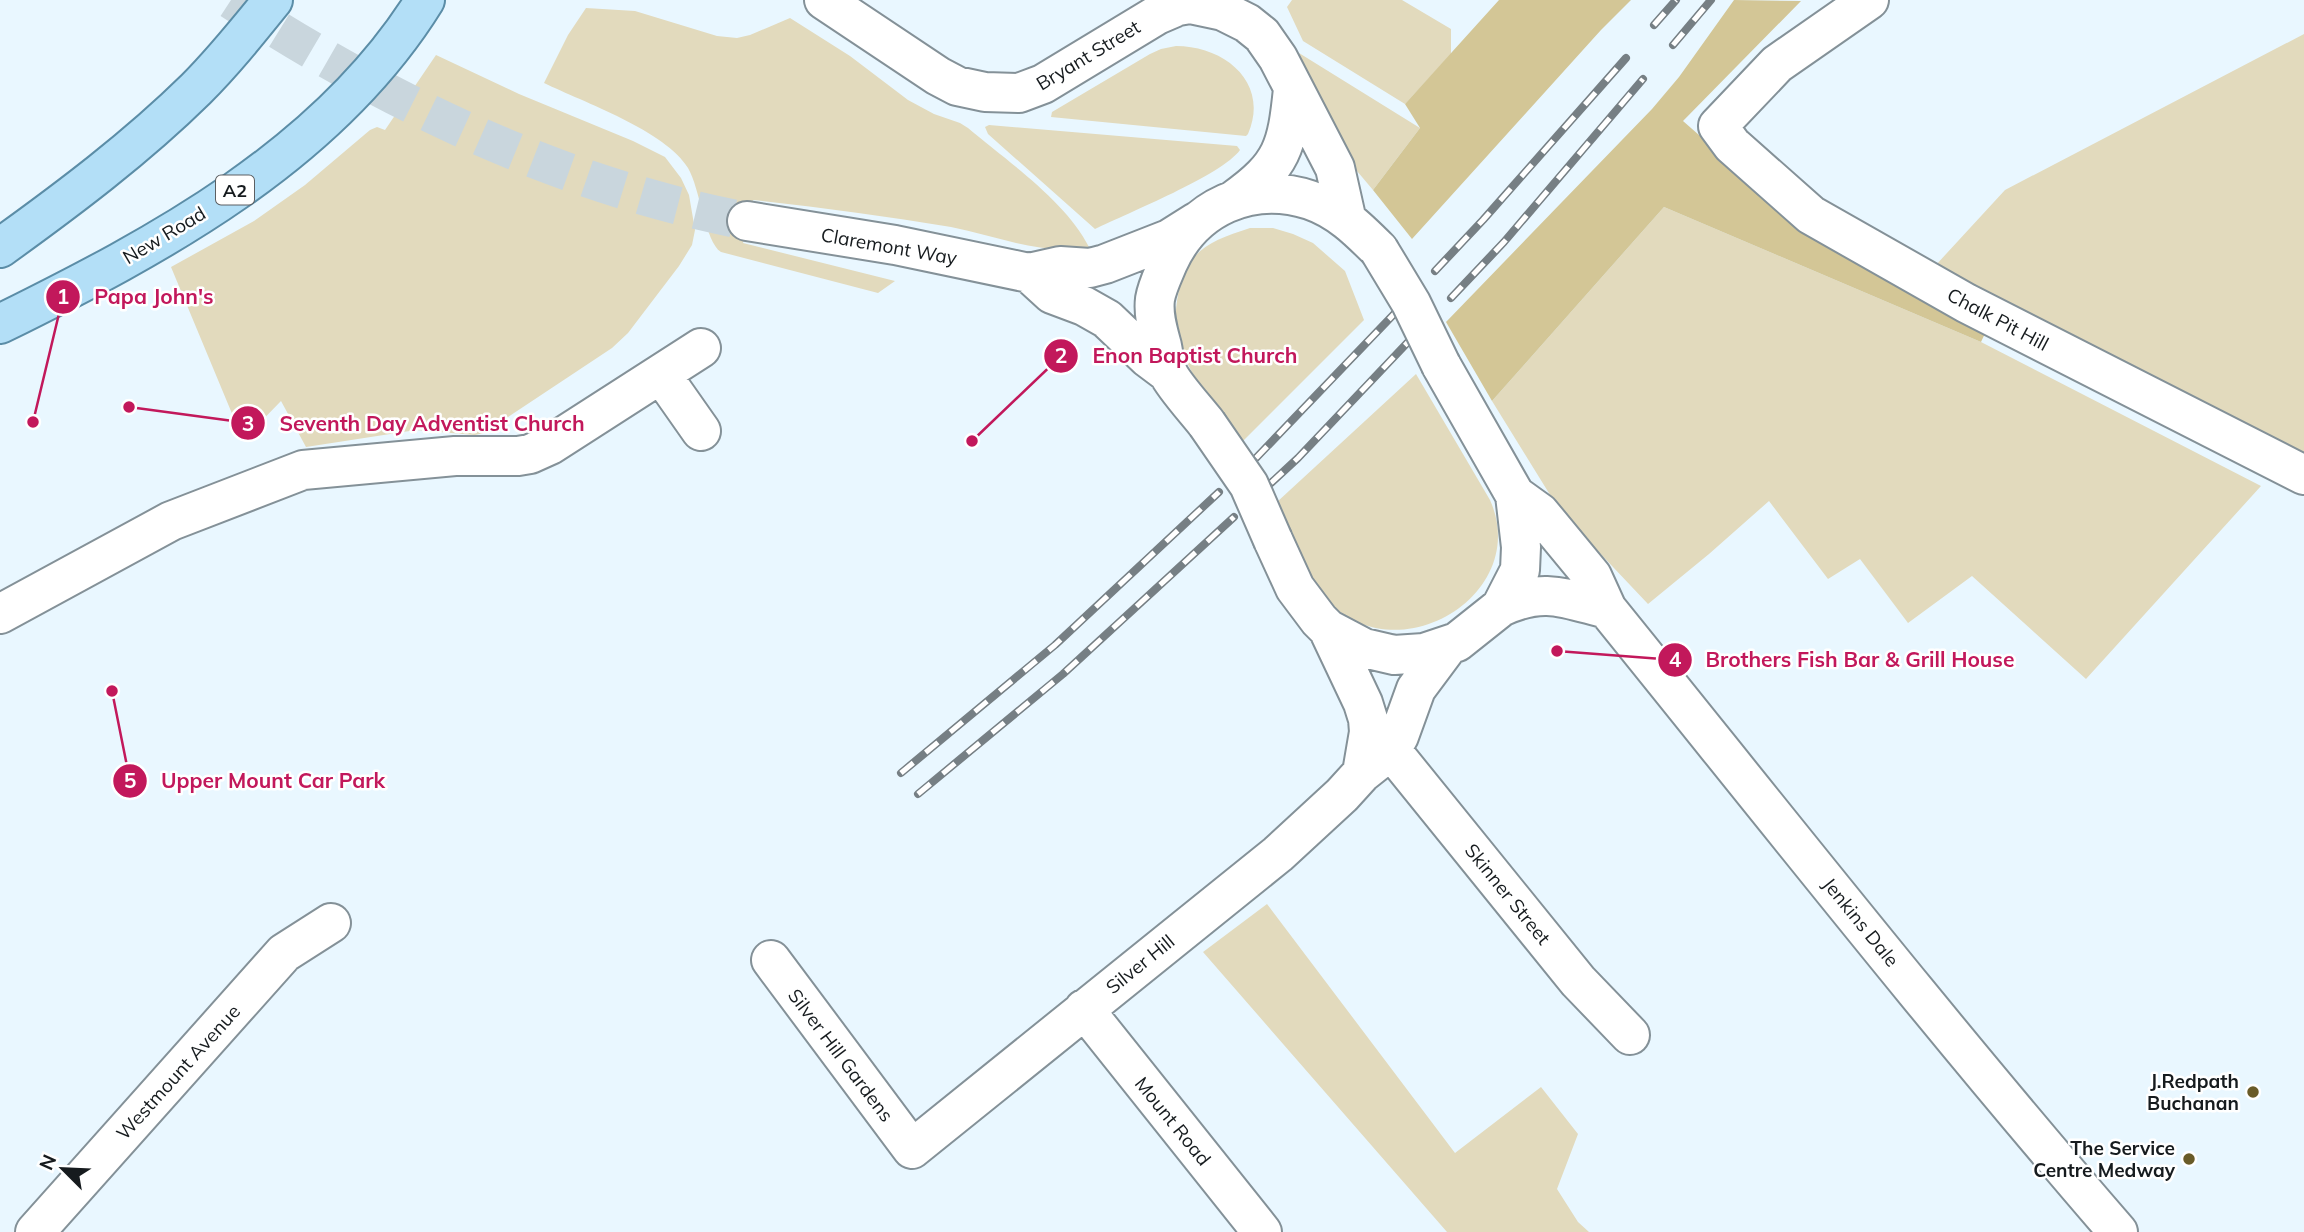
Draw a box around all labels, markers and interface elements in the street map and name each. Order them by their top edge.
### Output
street label: Bryant Street [1032,14,1145,95]
road number: A2 [216,176,254,204]
street label: New Road [118,201,210,269]
street label: Claremont Way [819,222,959,270]
callout: Papa John's [46,276,228,318]
street label: Chalk Pit Hill [1943,282,2053,356]
text: 1 [57,283,69,309]
text: Papa John's [94,283,214,309]
callout: Enon Baptist Church [1044,335,1312,377]
text: 2 [1055,342,1067,368]
text: Enon Baptist Church [1093,342,1297,368]
callout: Seventh Day Adventist Church [230,402,599,444]
text: 3 [242,410,254,436]
text: Seventh Day Adventist Church [279,410,585,436]
callout: Brothers Fish Bar & Grill House [1657,639,2029,681]
text: 4 [1669,646,1682,672]
text: Brothers Fish Bar & Grill House [1706,646,2014,672]
callout: Upper Mount Car Park [112,760,399,802]
text: 5 [124,767,136,793]
text: Upper Mount Car Park [161,767,385,793]
street label: Skinner Street [1460,839,1556,950]
street label: Jenkins Dale [1818,872,1904,972]
street label: Silver Hill [1101,929,1179,999]
street label: Silver Hill Gardens [783,984,899,1126]
street label: Westmount Avenue [111,999,245,1145]
place label: J.Redpath Buchanan [2147,1069,2239,1115]
street label: Mount Road [1130,1072,1216,1170]
marker: J.Redpath Buchanan [2245,1084,2261,1100]
north arrow [28,1134,98,1204]
place label: The Service Centre Medway [2033,1136,2176,1182]
text: N [34,1151,61,1174]
marker: The Service Centre Medway [2181,1151,2197,1167]

